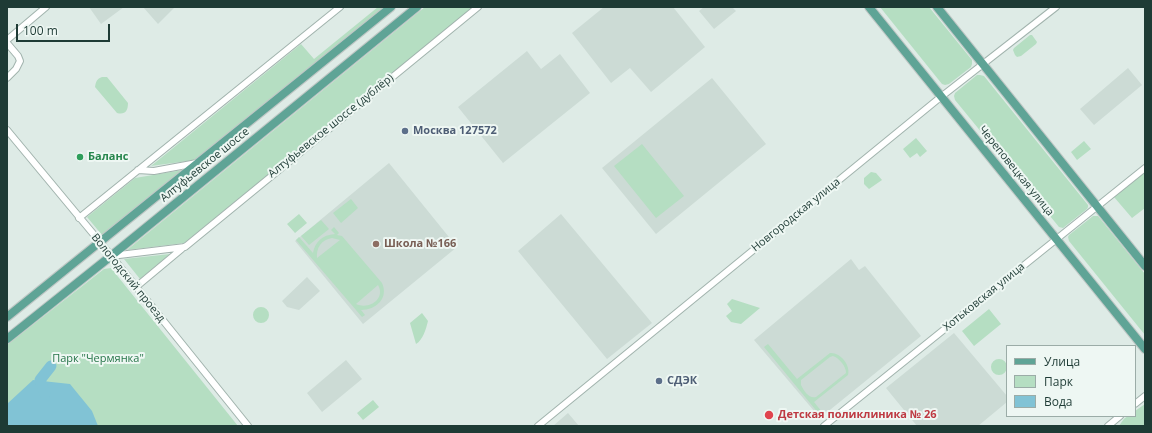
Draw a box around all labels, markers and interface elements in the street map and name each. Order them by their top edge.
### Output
scale bar [18,16,112,42]
text: 100 m [23,22,58,39]
street label: Алтуфьевское шоссе (дублёр) [266,71,396,181]
street label: Череповецкая улица [976,123,1056,219]
place label: Москва 127572 [413,124,497,138]
street label: Алтуфьевское шоссе [158,125,252,205]
marker: Москва 127572 [400,126,410,136]
place label: Баланс [88,150,128,164]
marker: Баланс [75,152,85,162]
street label: Новгородская улица [749,175,843,255]
street label: Вологодский проезд [88,231,168,325]
place label: Школа №166 [384,237,456,251]
marker: Школа №166 [371,239,381,249]
street label: Хотьковская улица [941,260,1027,334]
legend [1006,345,1136,417]
park label: Парк "Чермянка" [52,352,144,366]
text: Улица [1044,353,1080,370]
text: Парк [1044,373,1073,390]
place label: СДЭК [667,374,697,388]
marker: СДЭК [654,376,664,386]
text: Вода [1044,393,1073,410]
place label: Детская поликлиника № 26 [778,408,937,422]
marker: Детская поликлиника № 26 [763,409,775,421]

